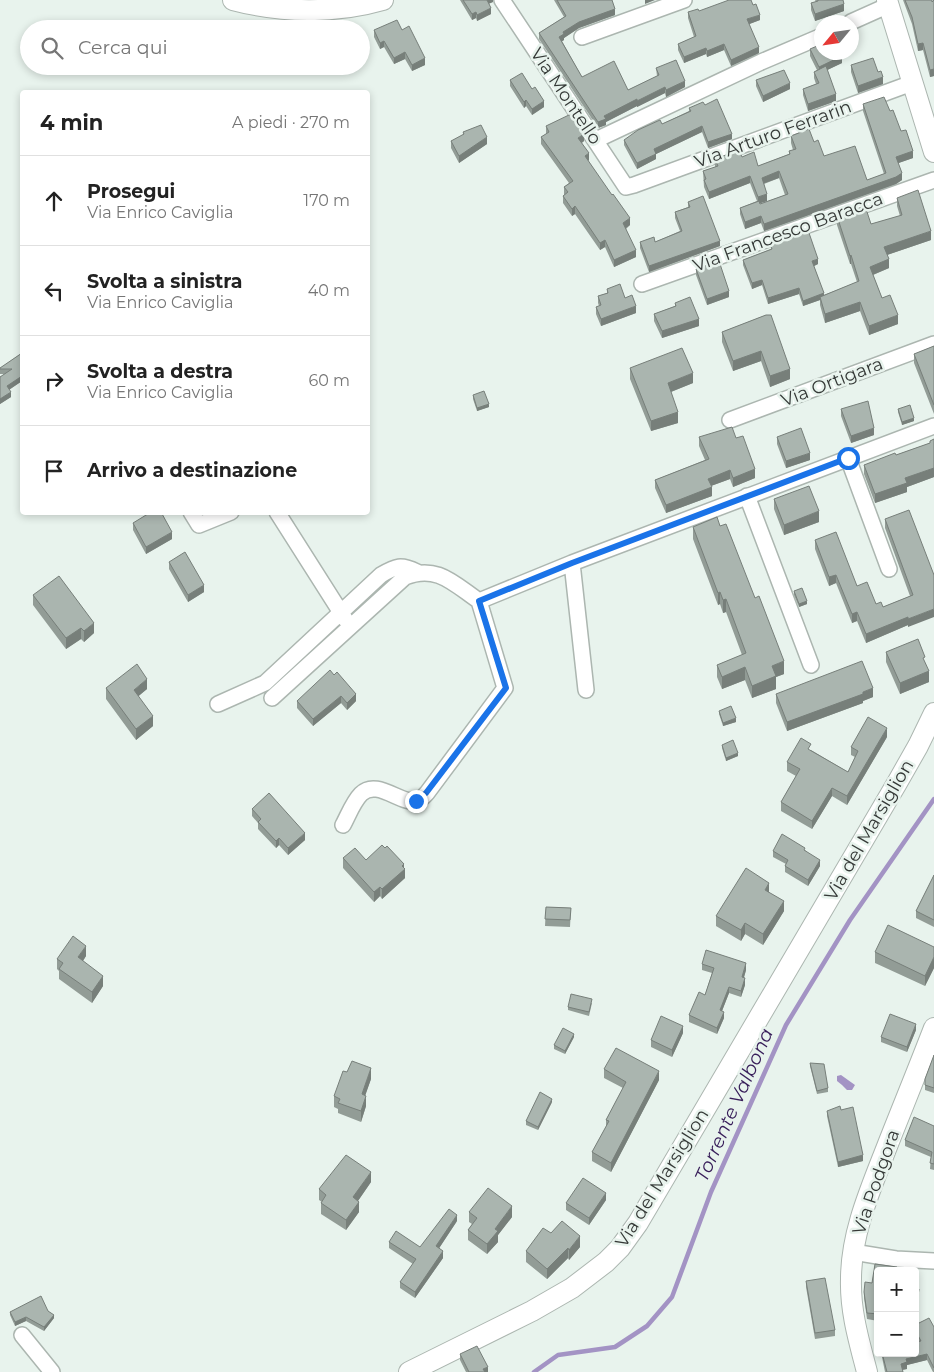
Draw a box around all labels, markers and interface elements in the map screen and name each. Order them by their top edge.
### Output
north arrow [814,15,859,60]
search box [20,20,370,75]
icon: search [38,34,66,62]
text: Cerca qui [78,36,168,59]
street label: Via Montello [526,43,606,149]
street label: Via Arturo Ferrarin [692,95,854,173]
text: 4 min [40,110,103,135]
text: A piedi · 270 m [232,113,350,132]
text: Prosegui [87,180,175,203]
icon: ahead [40,187,68,215]
street label: Via Francesco Baracca [690,187,886,277]
text: 170 m [303,191,350,210]
text: Via Enrico Caviglia [87,203,234,222]
text: Svolta a sinistra [87,270,242,293]
icon: left [40,277,68,305]
text: 40 m [308,281,350,300]
text: Via Enrico Caviglia [87,293,234,312]
street label: Via Ortigara [778,353,886,411]
text: Svolta a destra [87,360,233,383]
icon: right [40,367,68,395]
text: 60 m [308,371,350,390]
text: Via Enrico Caviglia [87,383,234,402]
route start [837,447,860,470]
icon: arrive [40,457,68,485]
text: Arrivo a destinazione [87,459,297,482]
street label: Via del Marsiglion [820,756,918,904]
route end [405,790,428,813]
water label: Torrente Valbona [690,1025,778,1185]
street label: Via del Marsiglion [611,1105,713,1251]
street label: Via Podgora [848,1127,904,1237]
map controls [874,1267,919,1357]
button: + [874,1267,919,1312]
button: − [874,1312,919,1357]

